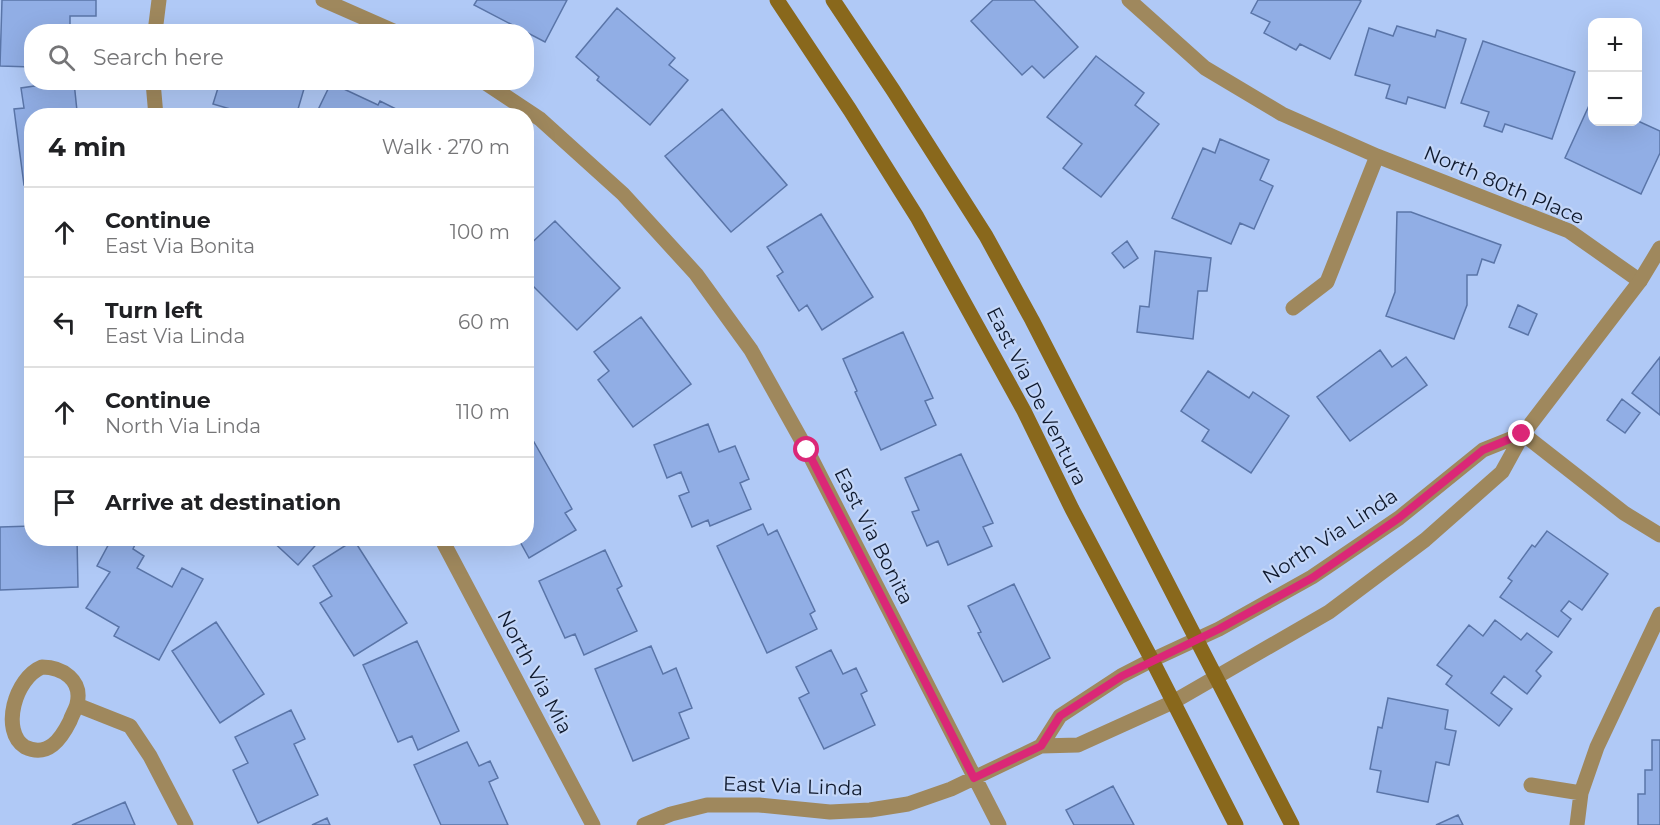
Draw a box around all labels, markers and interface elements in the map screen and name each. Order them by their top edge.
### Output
map controls [1588,18,1642,126]
button: + [1588,18,1642,72]
search box [24,24,534,90]
icon: search [45,41,78,74]
text: Search here [93,44,224,71]
button: − [1588,72,1642,126]
text: 4 min [48,131,126,163]
text: Walk · 270 m [382,135,510,159]
street label: North 80th Place [1420,140,1588,230]
text: Continue [105,207,211,234]
icon: ahead [48,216,81,249]
text: 100 m [450,220,510,244]
text: East Via Bonita [105,234,255,258]
text: Turn left [105,297,203,324]
street label: East Via De Ventura [982,303,1092,489]
icon: left [48,306,81,339]
text: 60 m [458,310,510,334]
text: East Via Linda [105,324,245,348]
text: Continue [105,387,211,414]
icon: ahead [48,396,81,429]
text: 110 m [456,400,510,424]
text: North Via Linda [105,414,261,438]
route end [1508,420,1534,446]
route start [793,436,819,462]
street label: East Via Bonita [829,464,919,608]
street label: North Via Linda [1258,483,1402,589]
icon: arrive [48,486,81,519]
text: Arrive at destination [105,489,341,516]
street label: North Via Mia [492,606,578,738]
street label: East Via Linda [723,772,863,800]

